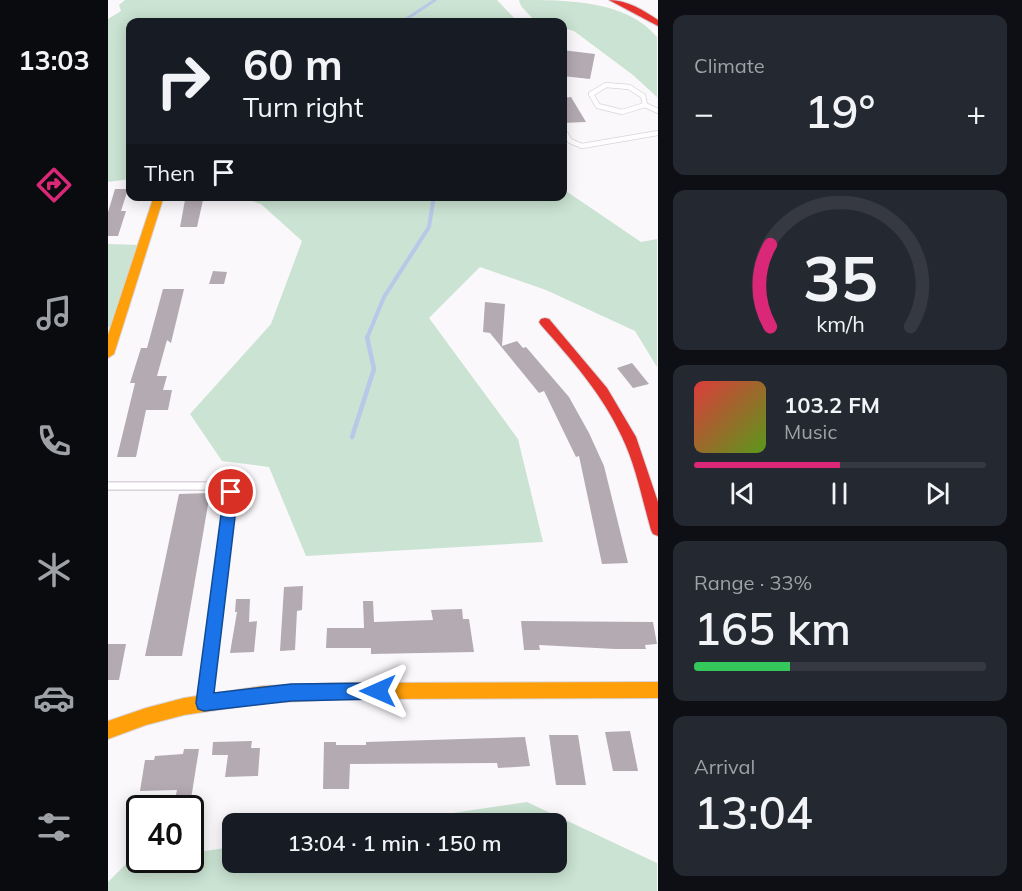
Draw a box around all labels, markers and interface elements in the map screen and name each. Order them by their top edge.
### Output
text: 60 m [243,38,343,91]
icon: right [144,42,222,120]
text: 13:03 [18,43,90,77]
text: Climate [694,53,765,78]
text: 19° [805,83,875,139]
text: Turn right [243,90,363,124]
text: − [694,92,714,133]
text: + [966,92,986,133]
icon: arrive [207,156,240,189]
text: Then [144,159,195,187]
icon: directions [33,164,75,206]
text: 35 [803,238,877,317]
icon: music [33,292,75,334]
text: km/h [816,311,864,338]
text: 103.2 FM [784,391,880,419]
text: Music [784,419,837,444]
icon: phone [33,420,75,462]
pin [205,466,256,517]
icon: arrive [214,475,247,508]
icon: previous [726,477,759,510]
icon: pause [823,477,856,510]
icon: next [921,477,954,510]
icon: climate [33,549,75,591]
text: Range · 33% [694,570,812,595]
text: 165 km [694,600,851,656]
position arrow [346,659,410,723]
icon: car [33,677,75,719]
text: Arrival [694,754,755,779]
text: 13:04 [694,784,813,840]
speed limit sign: 40 [126,795,204,873]
icon: filters [33,806,75,848]
text: 13:04 · 1 min · 150 m [287,829,502,857]

